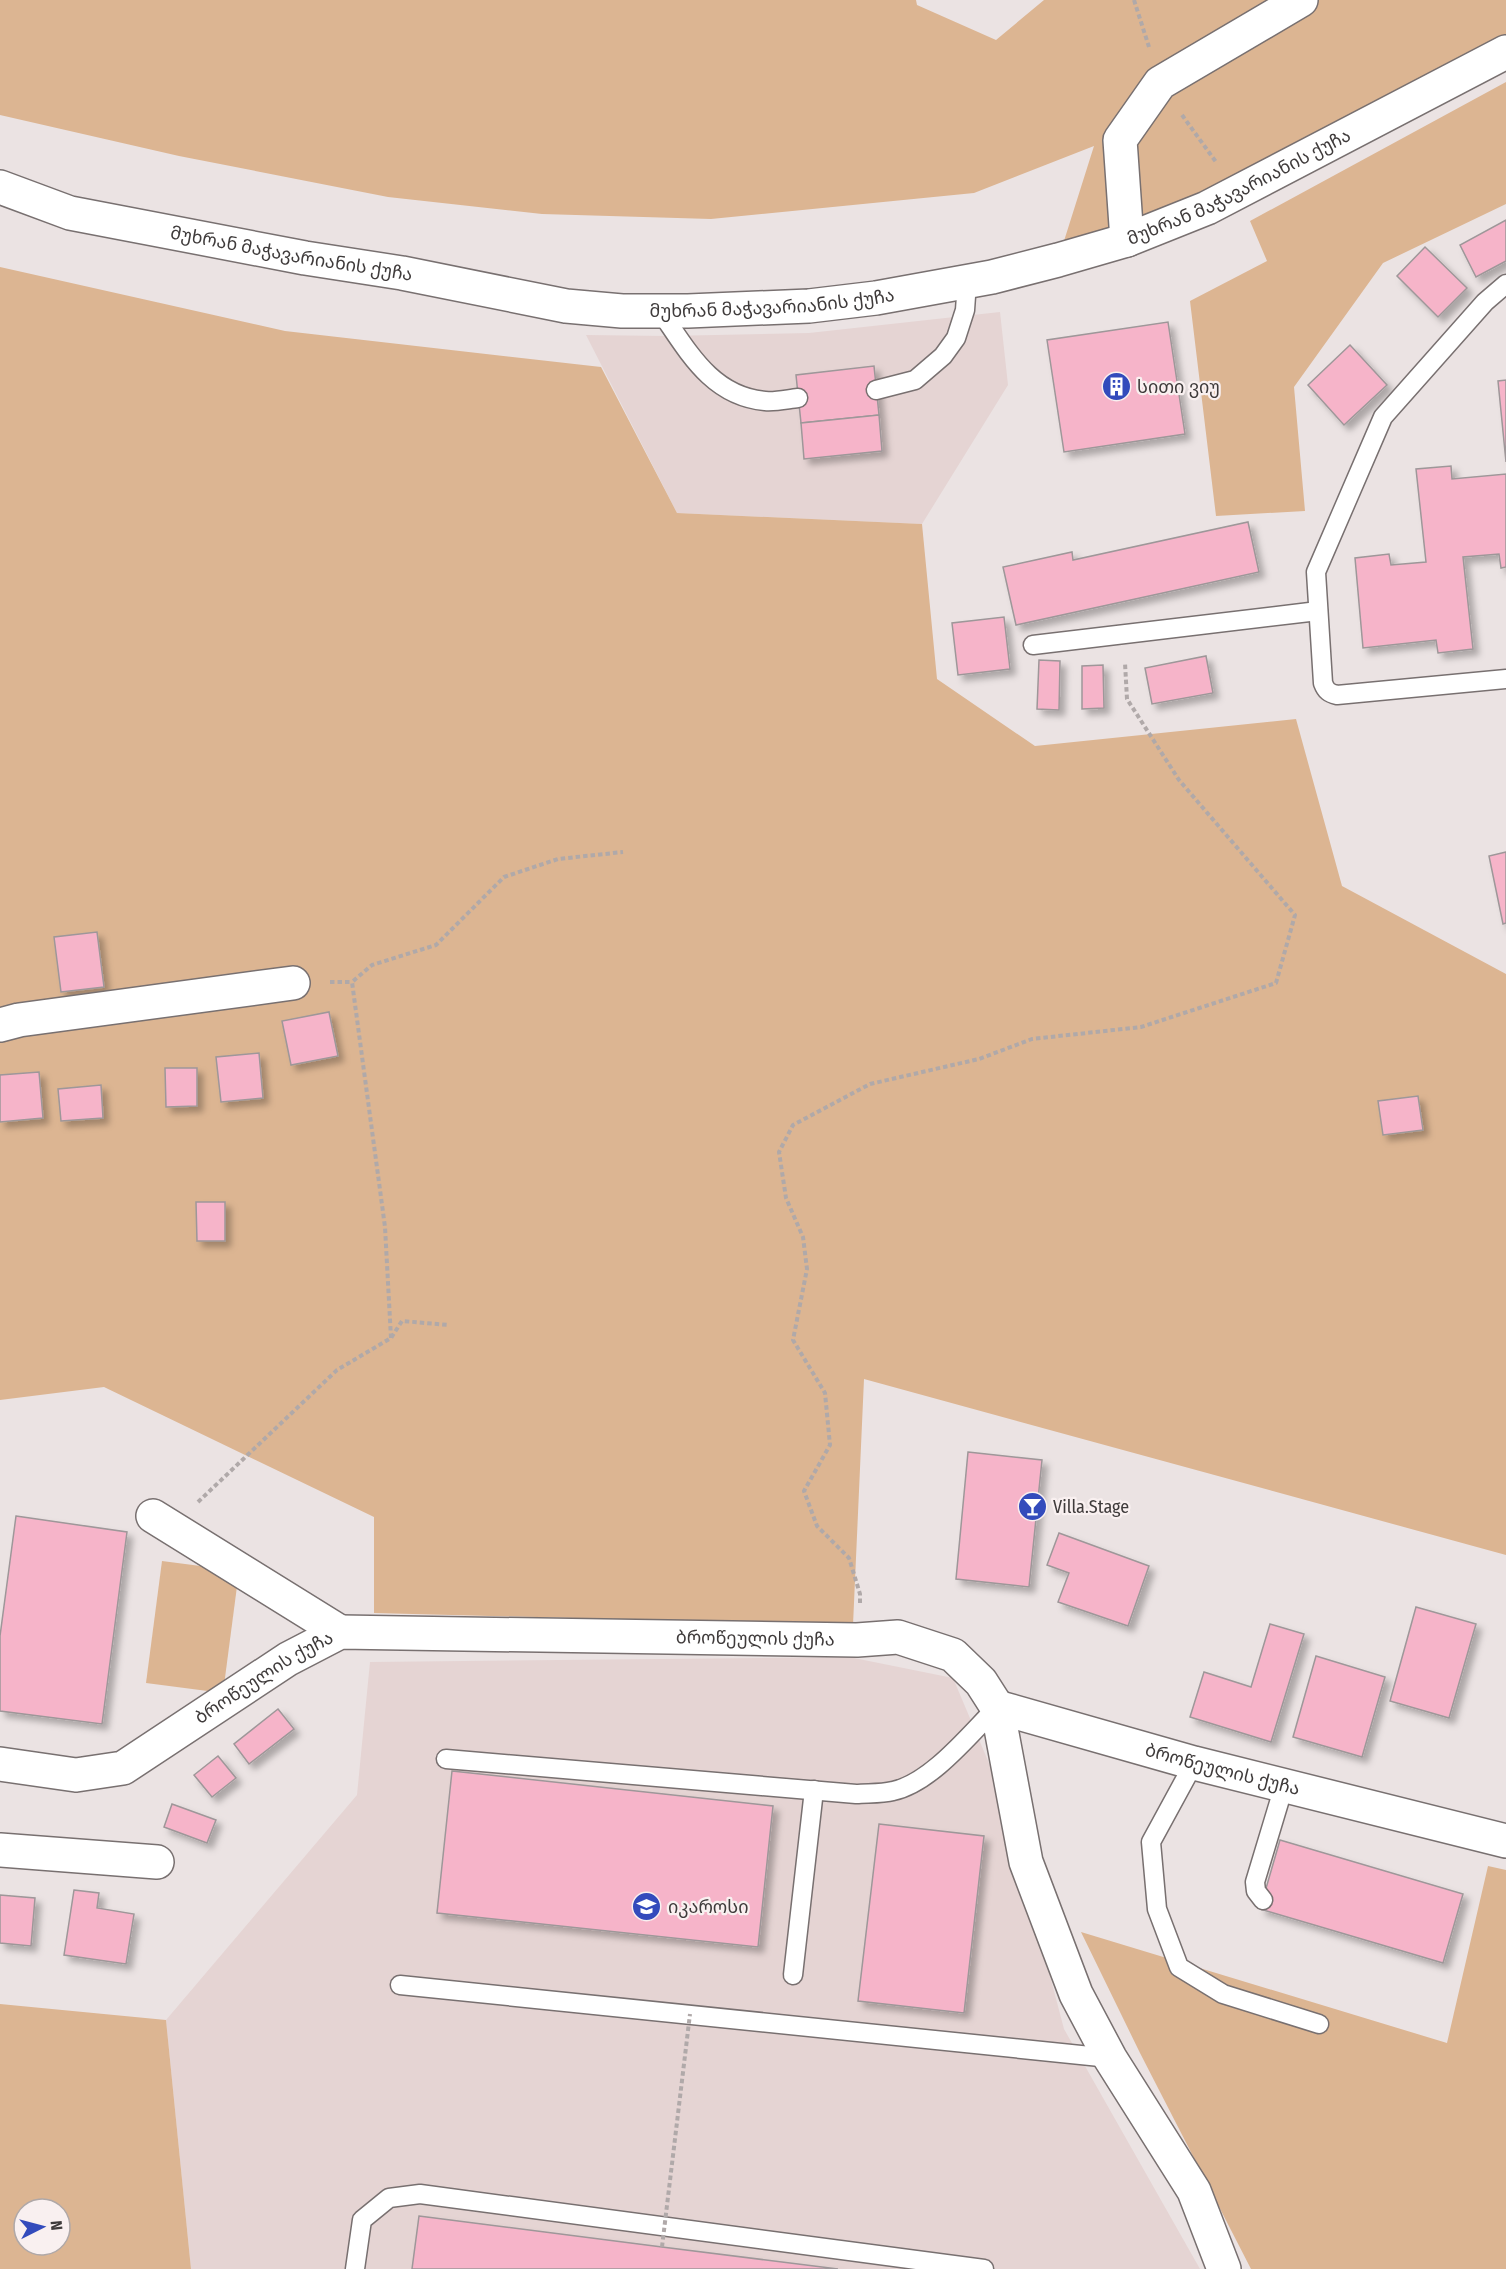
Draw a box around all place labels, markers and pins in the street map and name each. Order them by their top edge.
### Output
building icon: სითი ვიუ [1100,371,1132,403]
place label: სითი ვიუ [1137,376,1220,398]
bar icon: Villa.Stage [1016,1491,1048,1523]
place label: Villa.Stage [1053,1496,1129,1518]
school or university icon: იკაროსი [631,1891,663,1923]
place label: იკაროსი [668,1896,749,1918]

